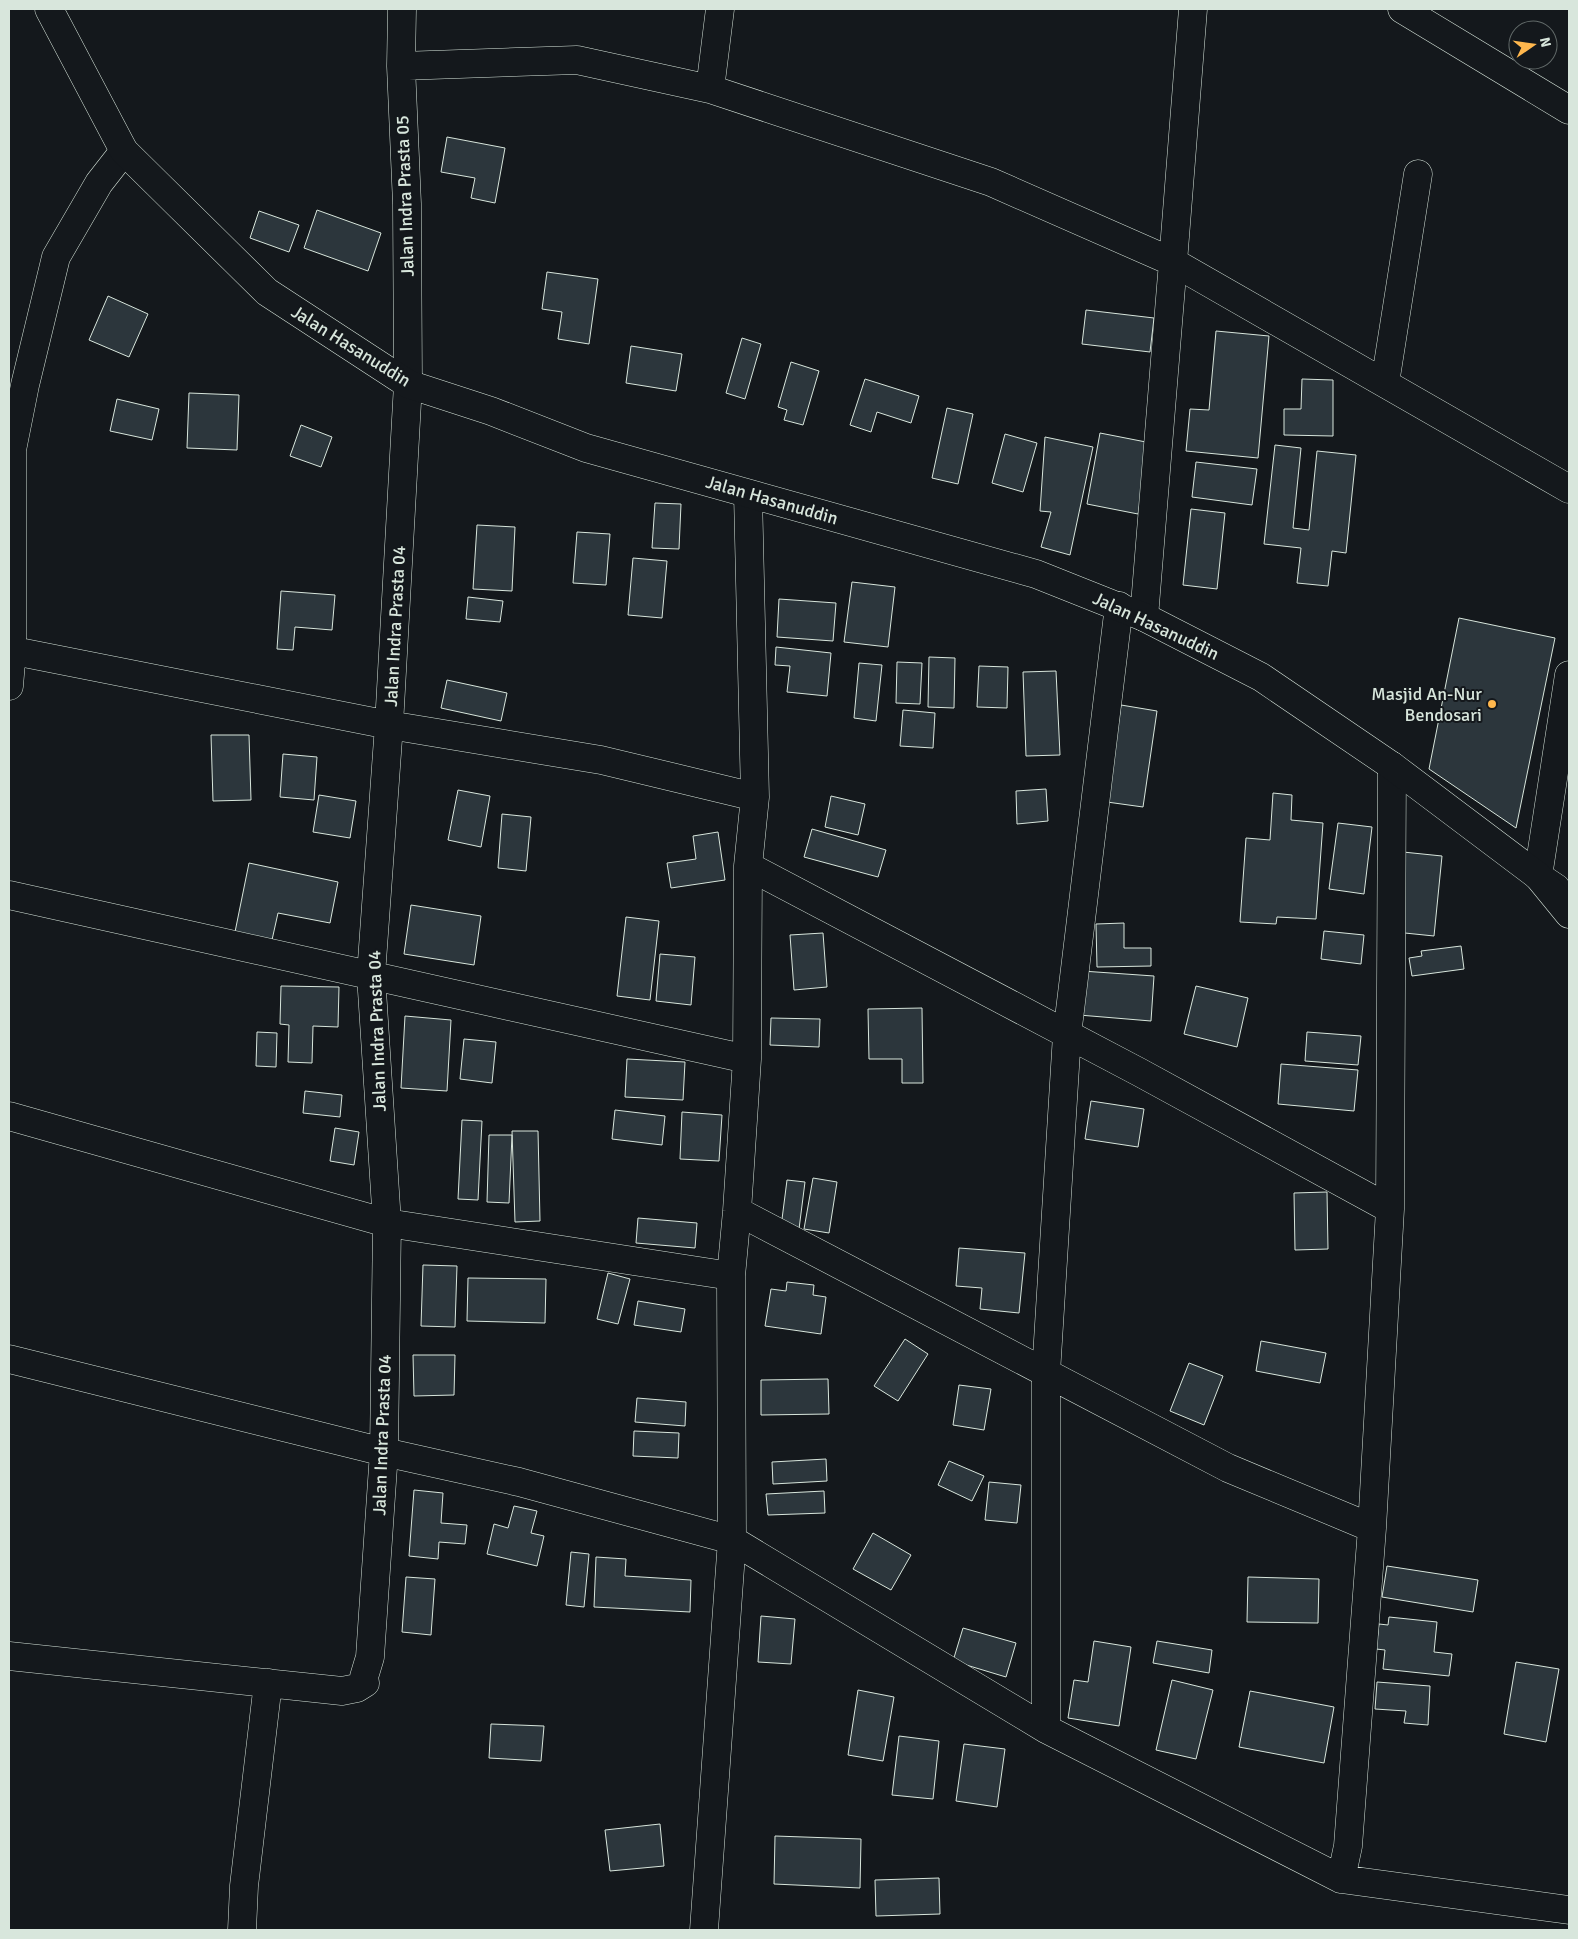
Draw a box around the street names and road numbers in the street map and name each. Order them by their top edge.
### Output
street label: Jalan Indra Prasta 05 [391,115,419,277]
street label: Jalan Hasanuddin [287,300,415,392]
street label: Jalan Hasanuddin [703,471,841,529]
street label: Jalan Indra Prasta 04 [380,545,410,707]
street label: Jalan Hasanuddin [1089,587,1223,665]
street label: Jalan Indra Prasta 04 [363,950,391,1112]
street label: Jalan Indra Prasta 04 [368,1354,396,1516]

